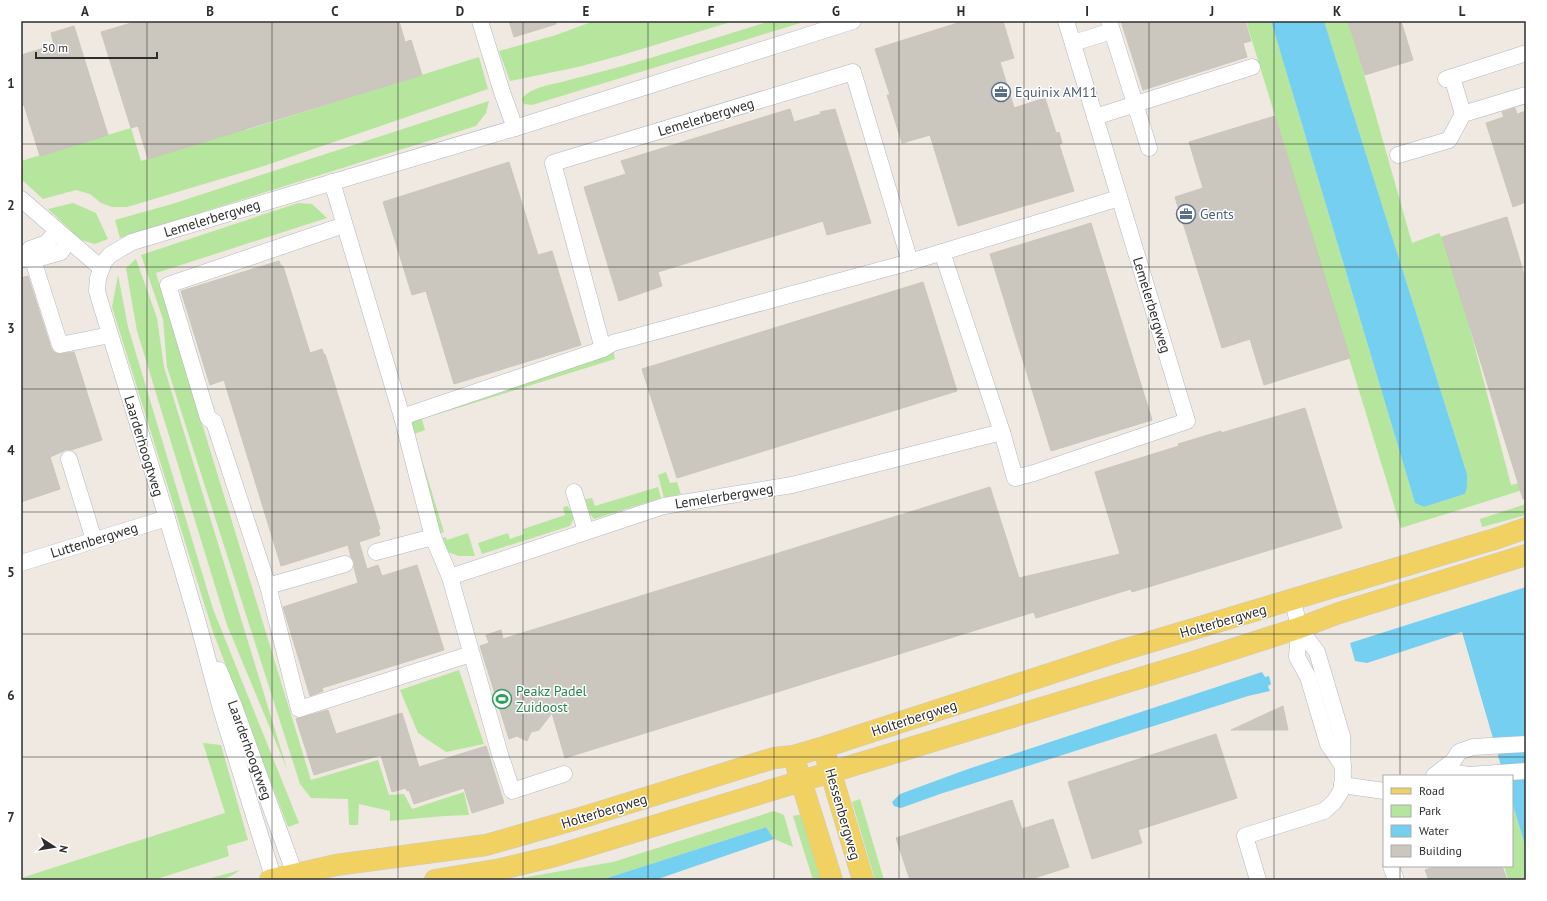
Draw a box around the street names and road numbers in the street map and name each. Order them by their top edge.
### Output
street label: Lemelerbergweg [656,94,756,140]
street label: Lemelerbergweg [162,195,262,241]
street label: Lemelerbergweg [1129,255,1175,355]
street label: Laarderhoogtweg [120,393,168,499]
street label: Lemelerbergweg [673,479,775,513]
street label: Luttenbergweg [48,518,140,562]
street label: Holterbergweg [1178,600,1268,642]
street label: Holterbergweg [869,696,959,740]
street label: Laarderhoogtweg [224,698,276,802]
street label: Hessenbergweg [821,766,865,862]
street label: Holterbergweg [559,789,649,833]

